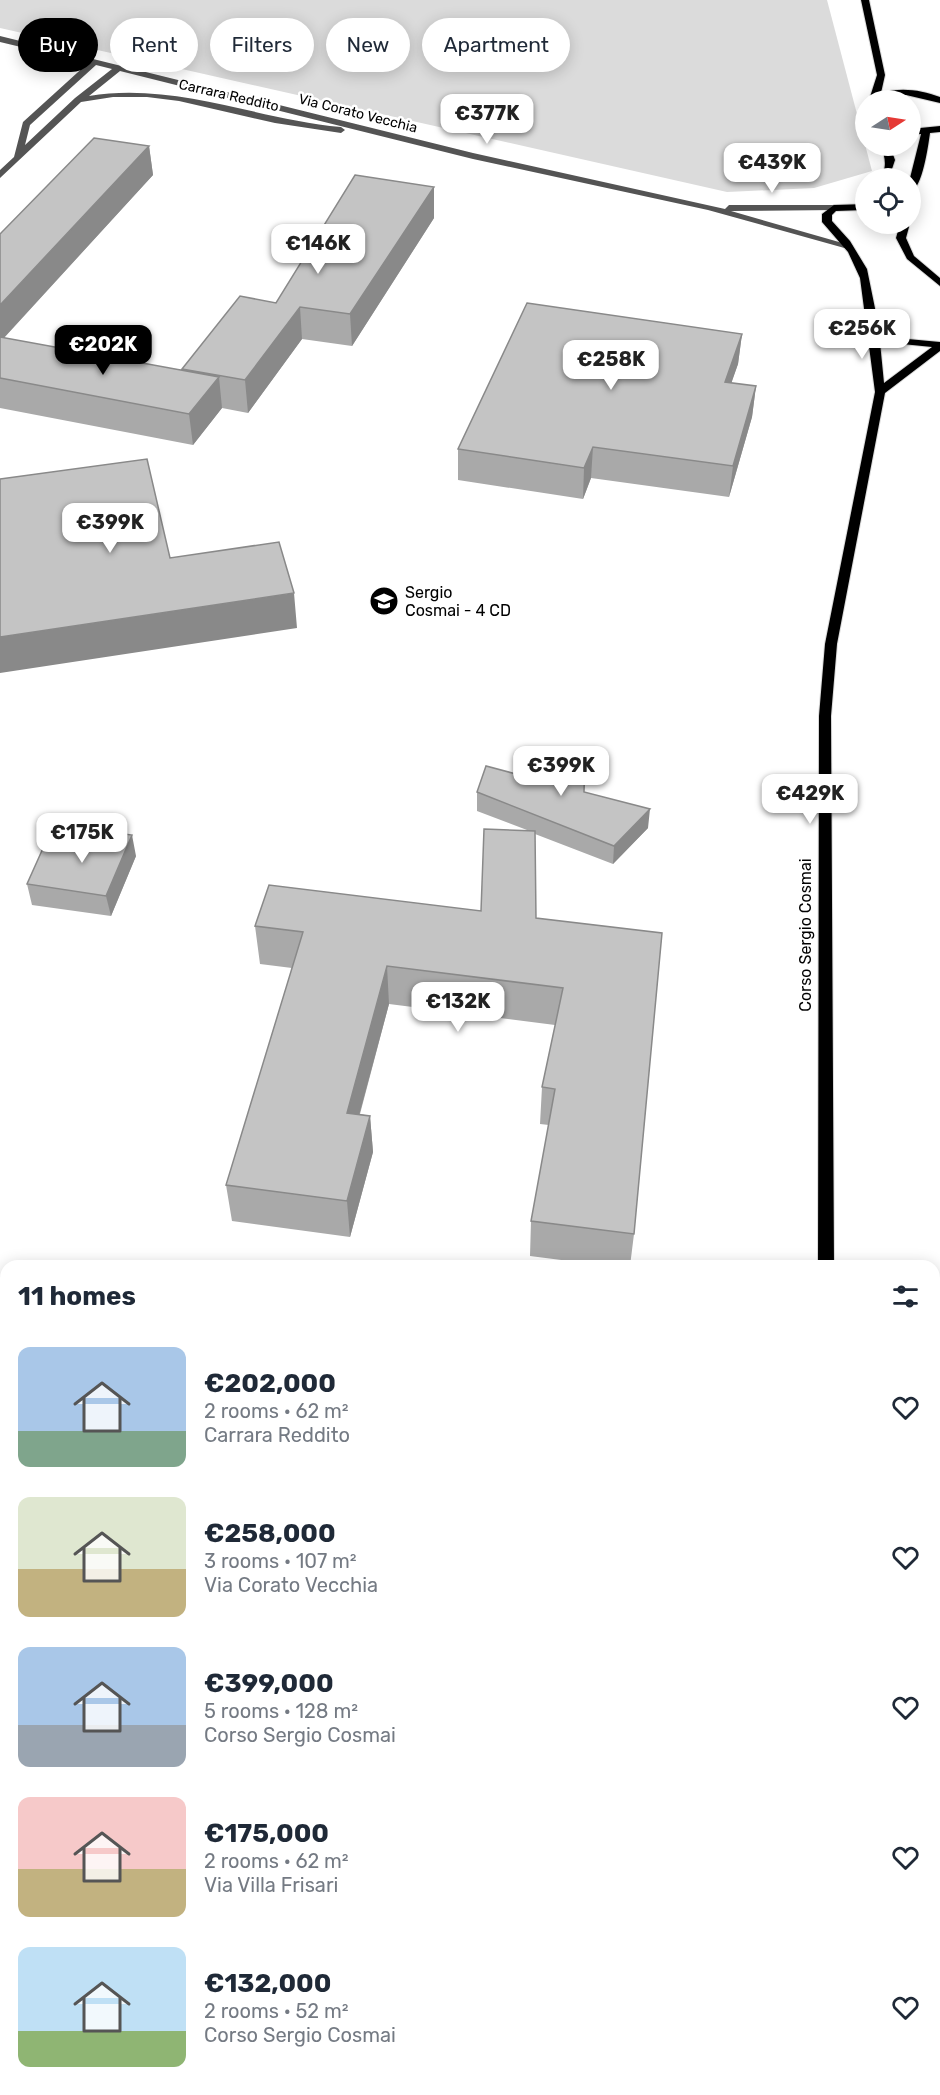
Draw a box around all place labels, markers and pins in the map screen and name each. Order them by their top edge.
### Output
pin: €377K [445,94,529,145]
pin: €439K [730,143,814,194]
pin: €146K [276,224,360,275]
pin: €256K [820,309,904,360]
pin: €202K [61,325,145,376]
pin: €258K [569,340,653,391]
pin: €399K [68,503,152,554]
place label: Sergio Cosmai - 4 CD [405,583,511,620]
school or university icon: Sergio Cosmai - 4 CD [368,585,400,617]
pin: €399K [519,746,603,797]
pin: €429K [768,774,852,825]
pin: €175K [40,813,124,864]
pin: €132K [416,982,500,1033]

